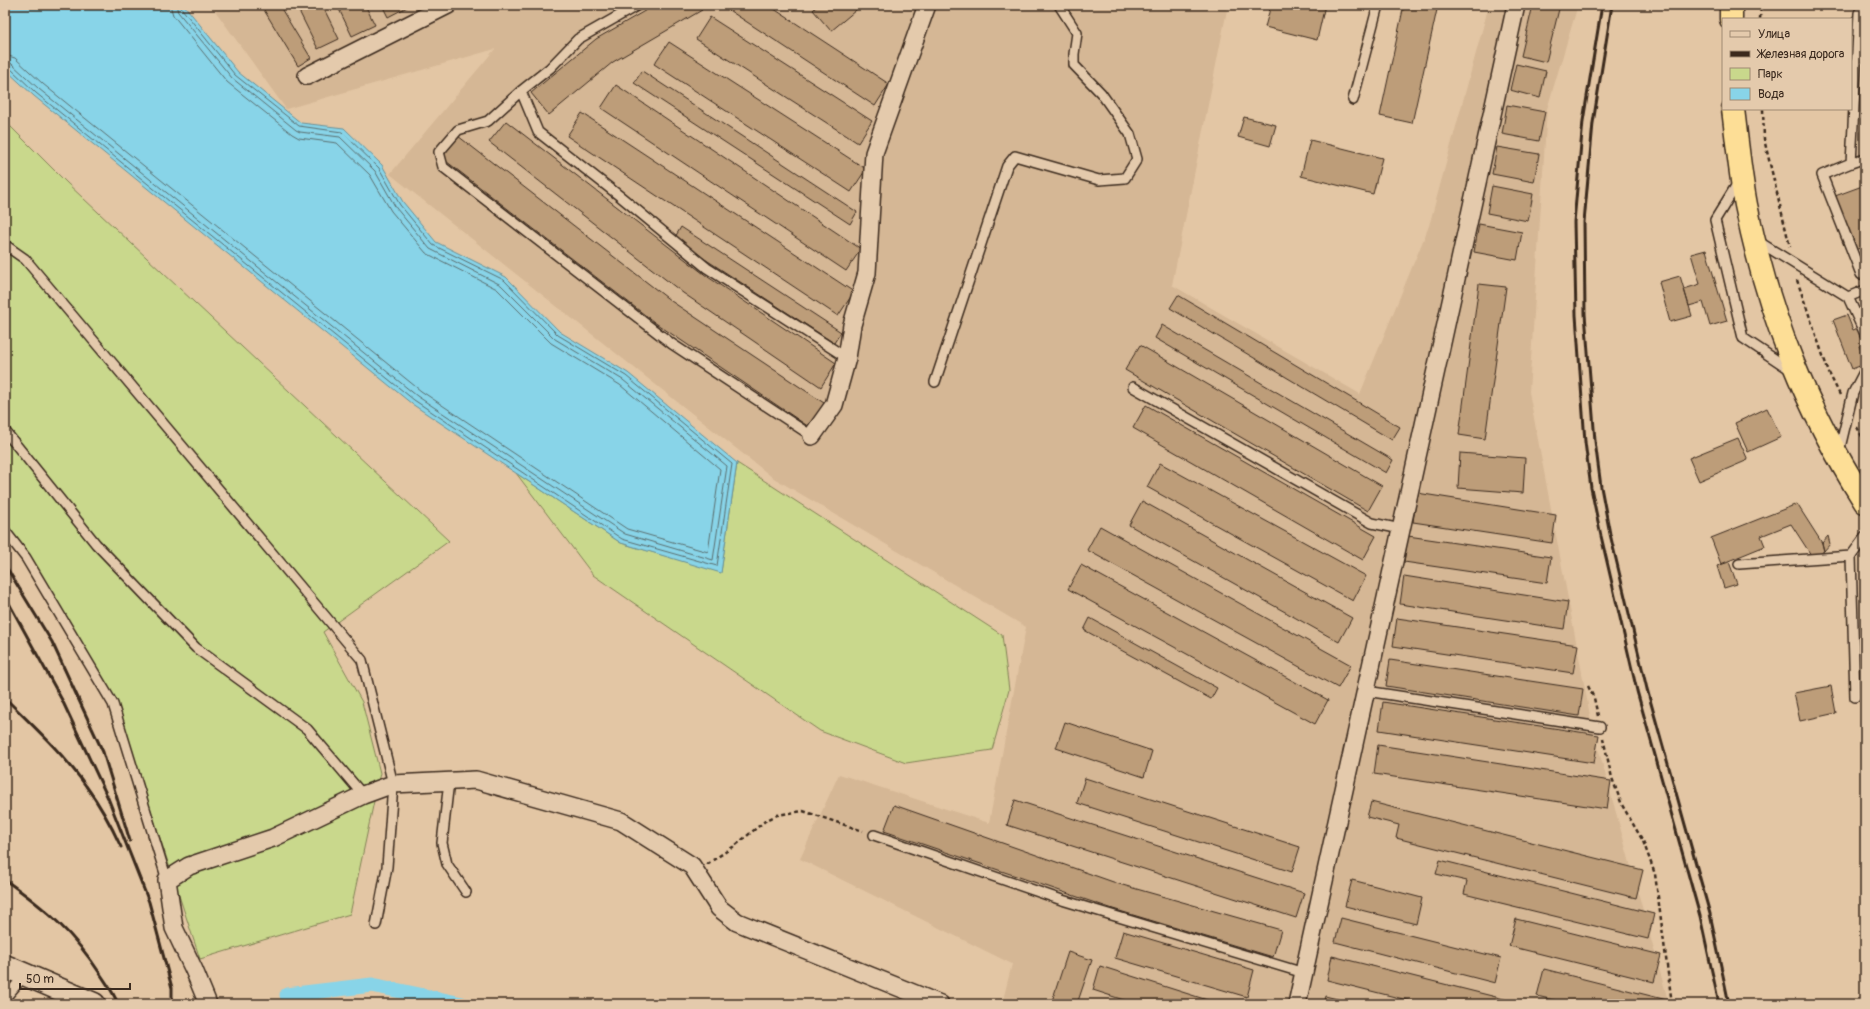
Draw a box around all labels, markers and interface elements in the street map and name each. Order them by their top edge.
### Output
legend [1722,18,1852,110]
text: Улица [1758,27,1790,42]
text: Железная дорога [1756,47,1845,62]
text: Парк [1758,67,1783,82]
text: Вода [1758,87,1784,102]
scale bar [20,965,130,991]
text: 50 m [26,972,54,987]

